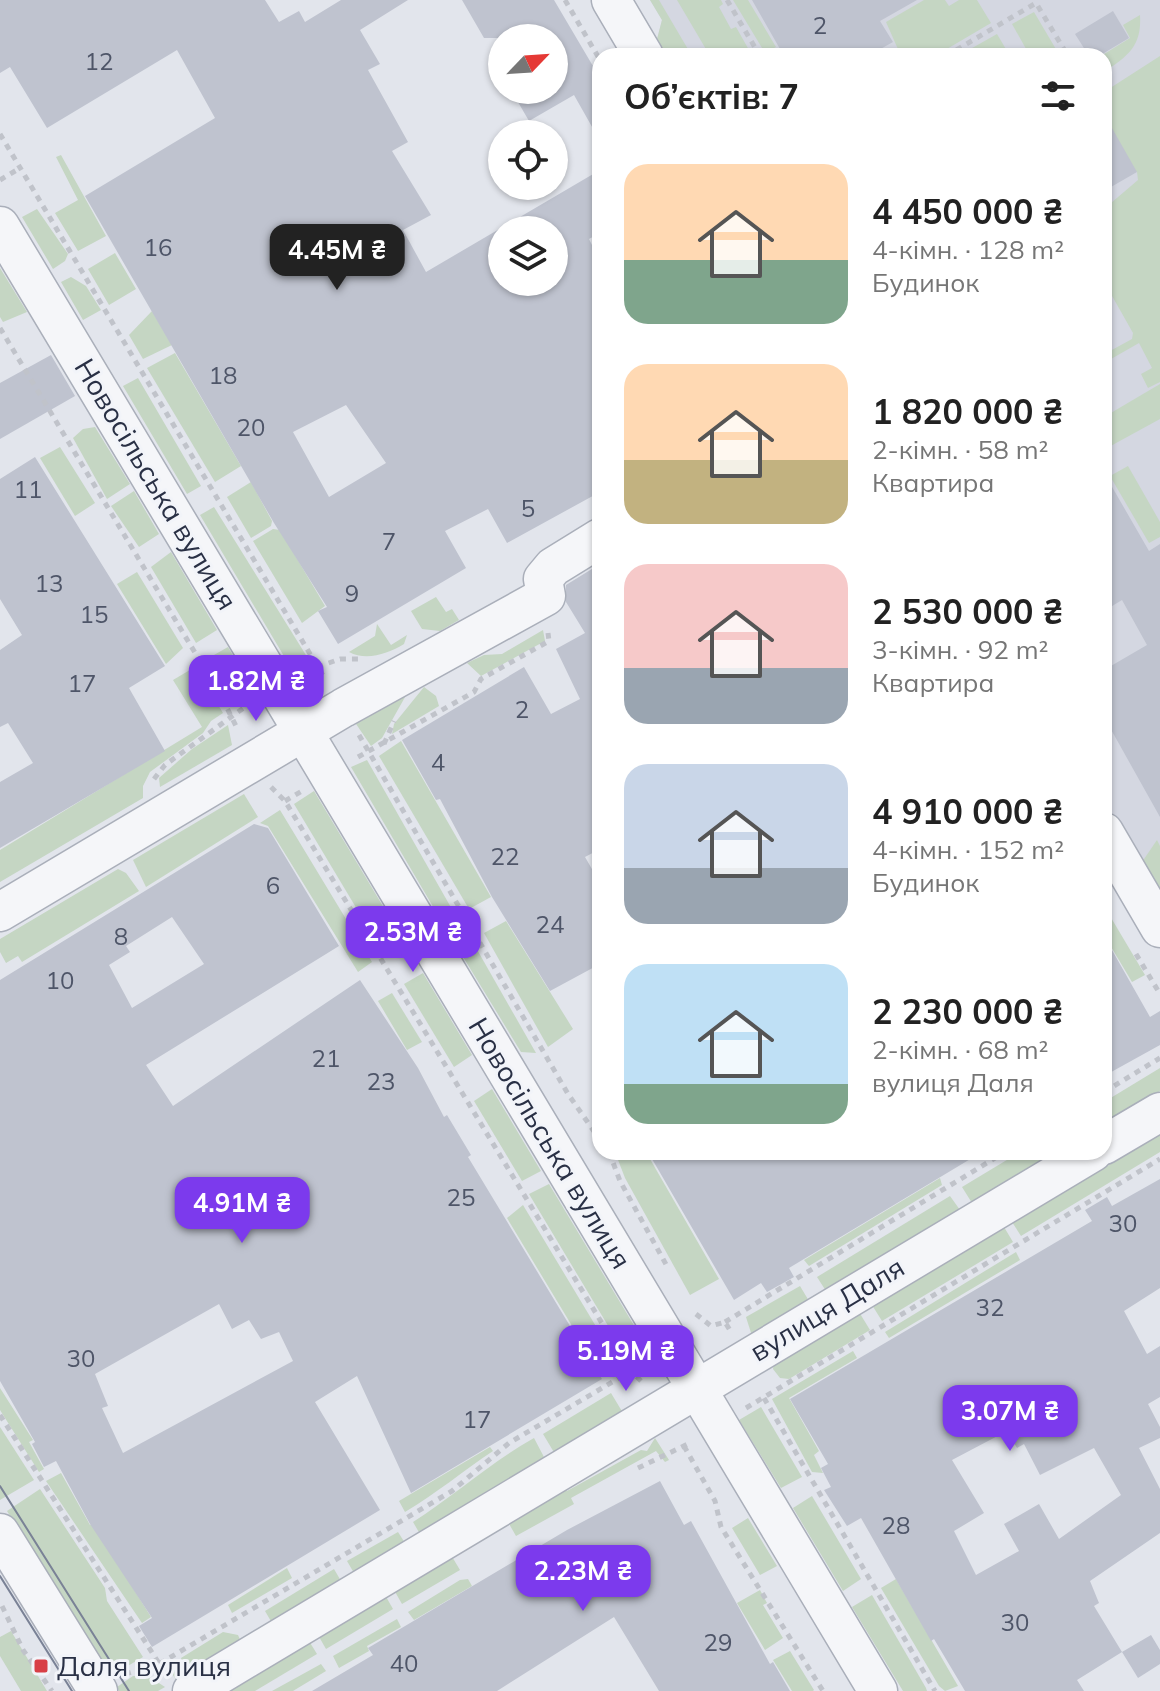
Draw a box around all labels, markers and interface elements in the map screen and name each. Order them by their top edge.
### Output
house number: 2 [813,10,827,40]
north arrow [488,24,568,104]
map controls [488,24,568,296]
house number: 12 [85,46,113,76]
icon: filters [1036,74,1080,118]
text: Об’єктів: 7 [624,75,799,118]
button: locate [488,120,568,200]
text: 4 450 000 ₴ [872,190,1063,233]
icon: home [688,196,784,292]
button: layers [488,216,568,296]
pin: 4.45M ₴ [263,224,411,292]
house number: 16 [144,232,172,262]
text: 4.45M ₴ [288,233,386,266]
text: 4-кімн. · 128 m² [872,233,1064,266]
text: Будинок [872,266,979,299]
street label: Новосільська вулиця [68,352,245,616]
house number: 18 [209,360,237,390]
text: 1 820 000 ₴ [872,390,1063,433]
icon: home [688,396,784,492]
house number: 20 [237,412,265,442]
text: 2-кімн. · 58 m² [872,433,1048,466]
text: Квартира [872,466,994,499]
house number: 11 [14,474,42,504]
house number: 5 [521,493,535,523]
house number: 7 [382,526,396,556]
house number: 13 [35,568,63,598]
house number: 9 [345,578,359,608]
text: 2 530 000 ₴ [872,590,1063,633]
icon: home [688,596,784,692]
house number: 15 [80,599,108,629]
text: 3-кімн. · 92 m² [872,633,1048,666]
pin: 1.82M ₴ [182,655,330,723]
text: 1.82M ₴ [207,664,305,697]
text: Квартира [872,666,994,699]
house number: 17 [68,668,96,698]
house number: 2 [515,694,529,724]
house number: 4 [431,747,445,777]
text: 4 910 000 ₴ [872,790,1063,833]
icon: home [688,796,784,892]
text: 4-кімн. · 152 m² [872,833,1064,866]
house number: 22 [491,841,519,871]
text: Будинок [872,866,979,899]
house number: 6 [266,870,280,900]
pin: 2.53M ₴ [339,906,487,974]
house number: 24 [536,909,564,939]
text: 2.53M ₴ [364,915,462,948]
house number: 8 [114,921,128,951]
house number: 10 [46,965,74,995]
text: 2 230 000 ₴ [872,990,1063,1033]
icon: home [688,996,784,1092]
street label: Новосільська вулиця [462,1011,639,1275]
text: 2-кімн. · 68 m² [872,1033,1048,1066]
house number: 21 [312,1043,340,1073]
house number: 23 [367,1066,395,1096]
text: вулиця Даля [872,1066,1034,1099]
pin: 4.91M ₴ [168,1177,316,1245]
house number: 25 [447,1182,475,1212]
text: 4.91M ₴ [193,1186,291,1219]
house number: 30 [1109,1208,1137,1238]
street label: вулиця Даля [743,1249,910,1368]
house number: 32 [976,1292,1004,1322]
pin: 5.19M ₴ [552,1325,700,1393]
text: 5.19M ₴ [577,1334,675,1367]
house number: 30 [67,1343,95,1373]
pin: 3.07M ₴ [936,1385,1084,1453]
text: 3.07M ₴ [961,1394,1059,1427]
house number: 17 [463,1404,491,1434]
house number: 28 [882,1510,910,1540]
pin: 2.23M ₴ [509,1545,657,1613]
text: 2.23M ₴ [534,1554,632,1587]
house number: 30 [1001,1607,1029,1637]
house number: 29 [704,1627,732,1657]
place label: Даля вулиця [57,1648,231,1683]
house number: 40 [390,1648,418,1678]
marker: Даля вулиця [32,1657,50,1675]

